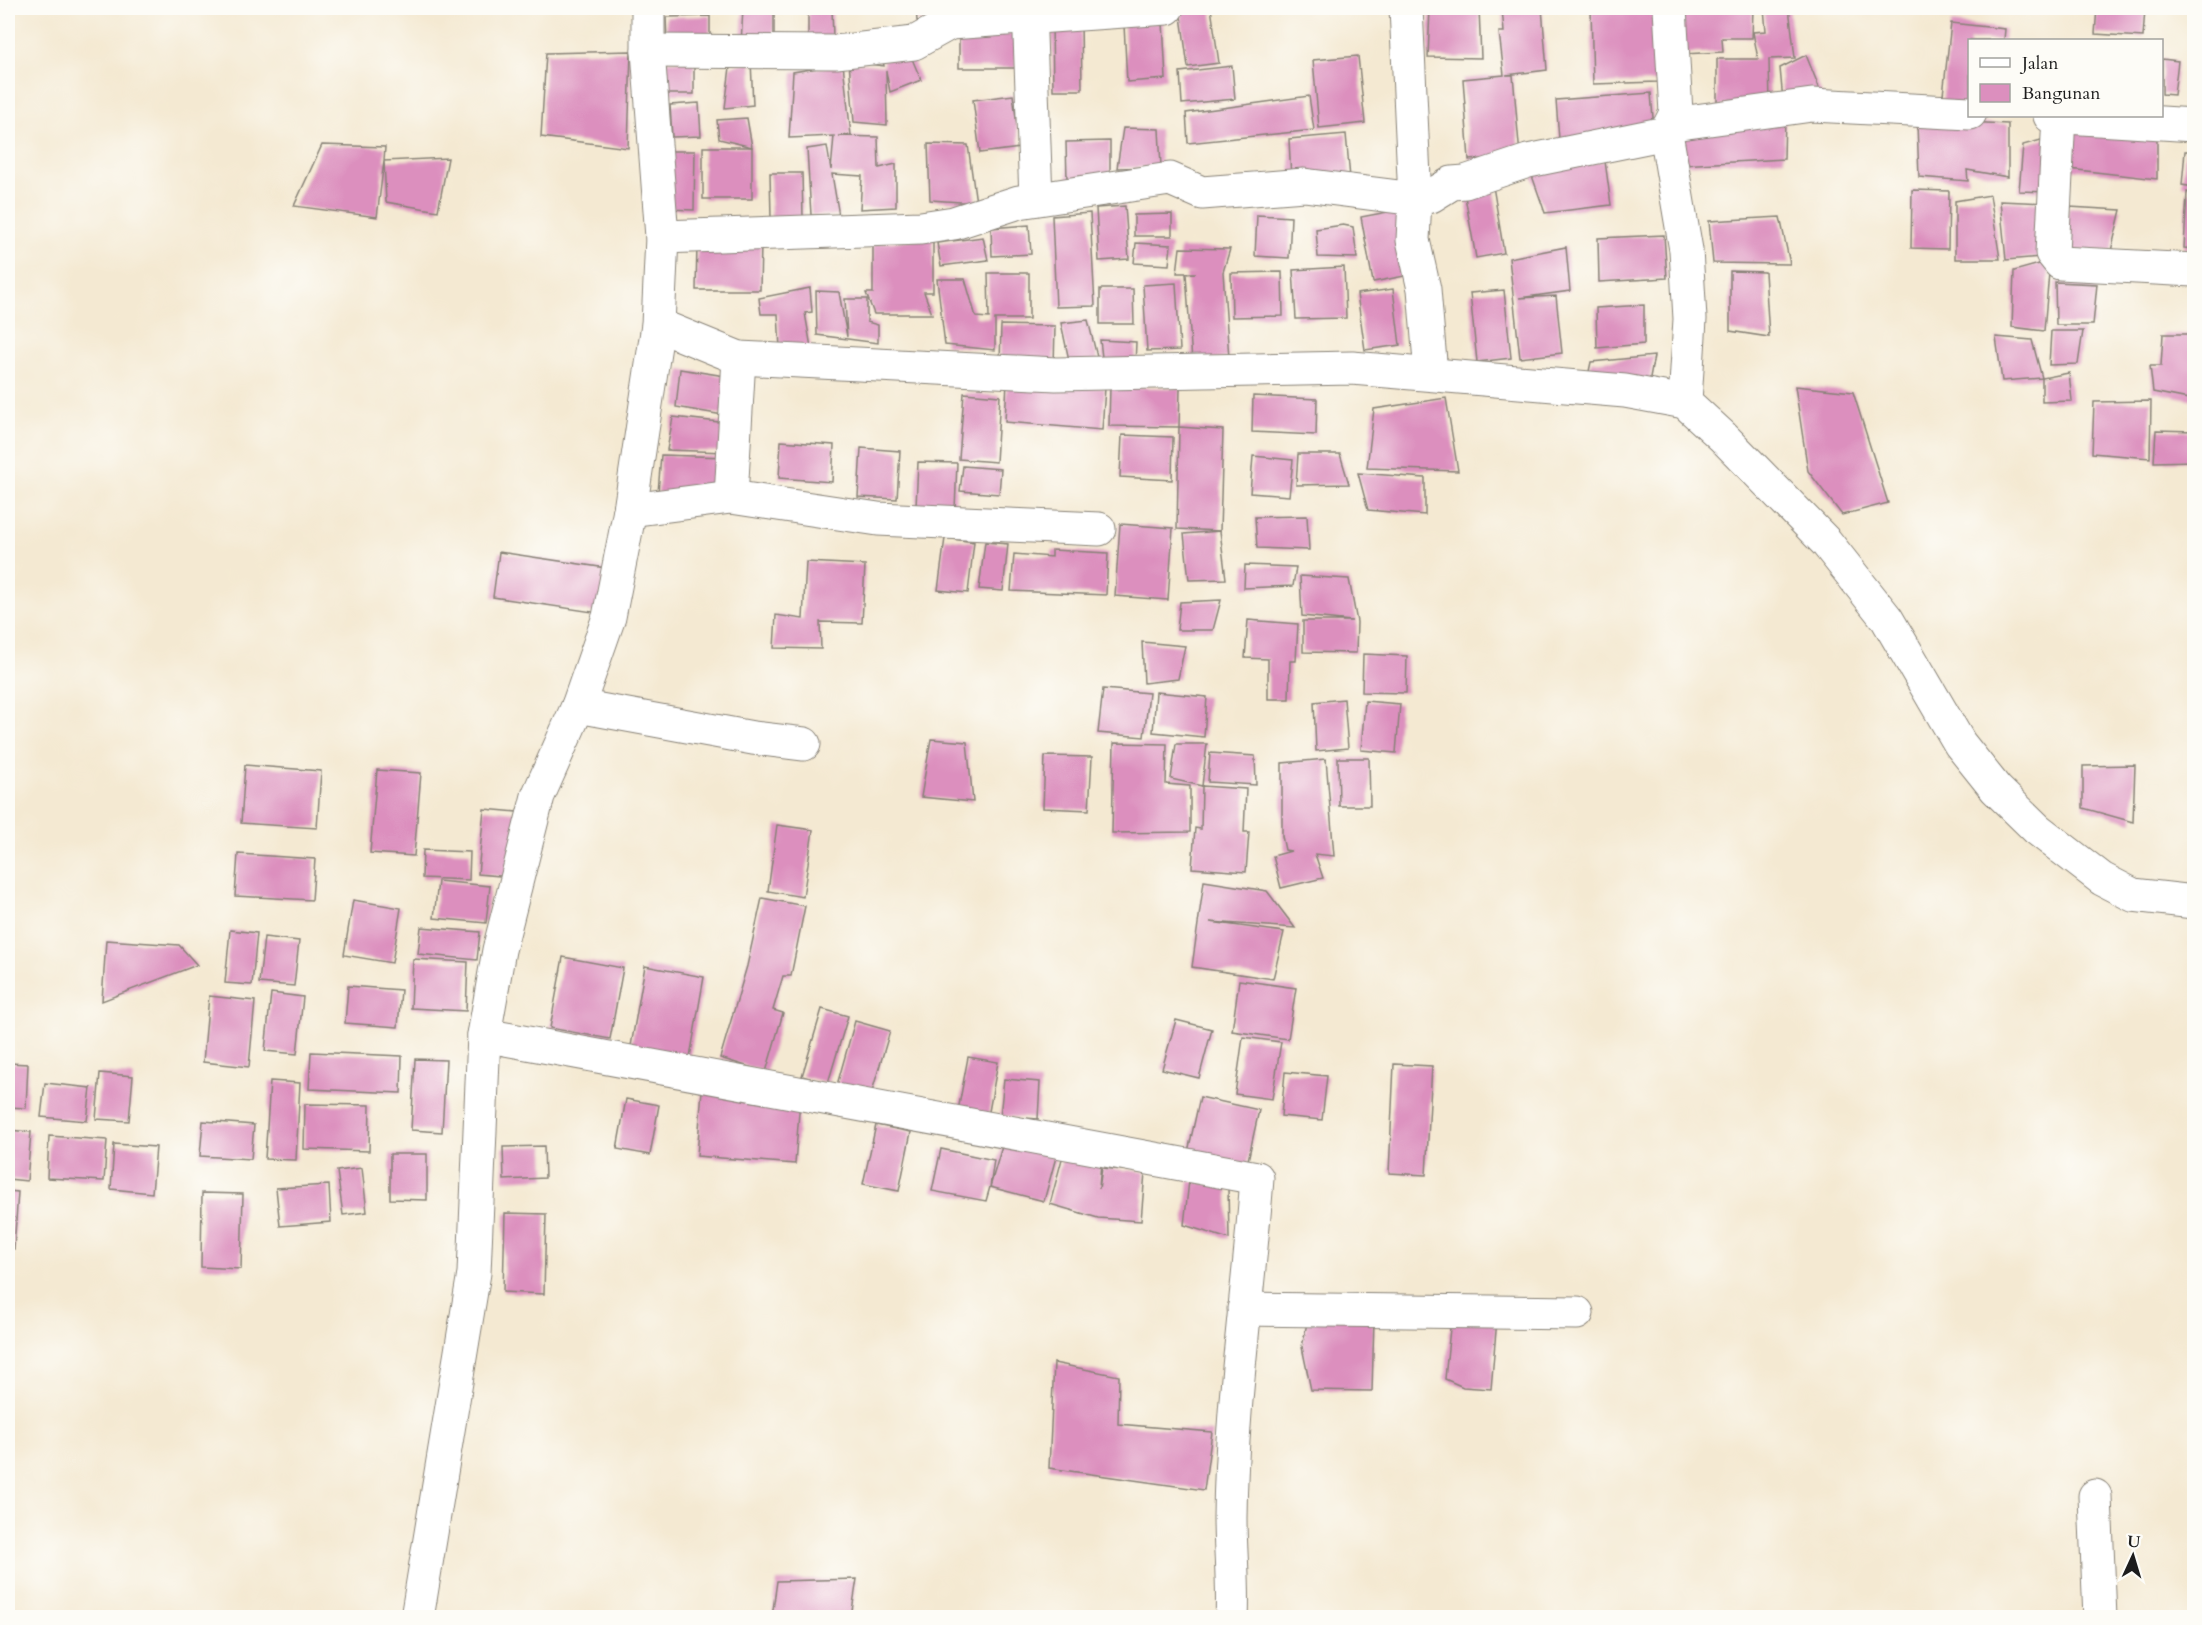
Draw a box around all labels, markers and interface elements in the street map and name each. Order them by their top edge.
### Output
legend [1968,39,2163,117]
text: Jalan [2019,51,2059,76]
text: Bangunan [2022,81,2101,106]
north arrow [2103,1526,2163,1586]
text: U [2127,1531,2141,1553]

